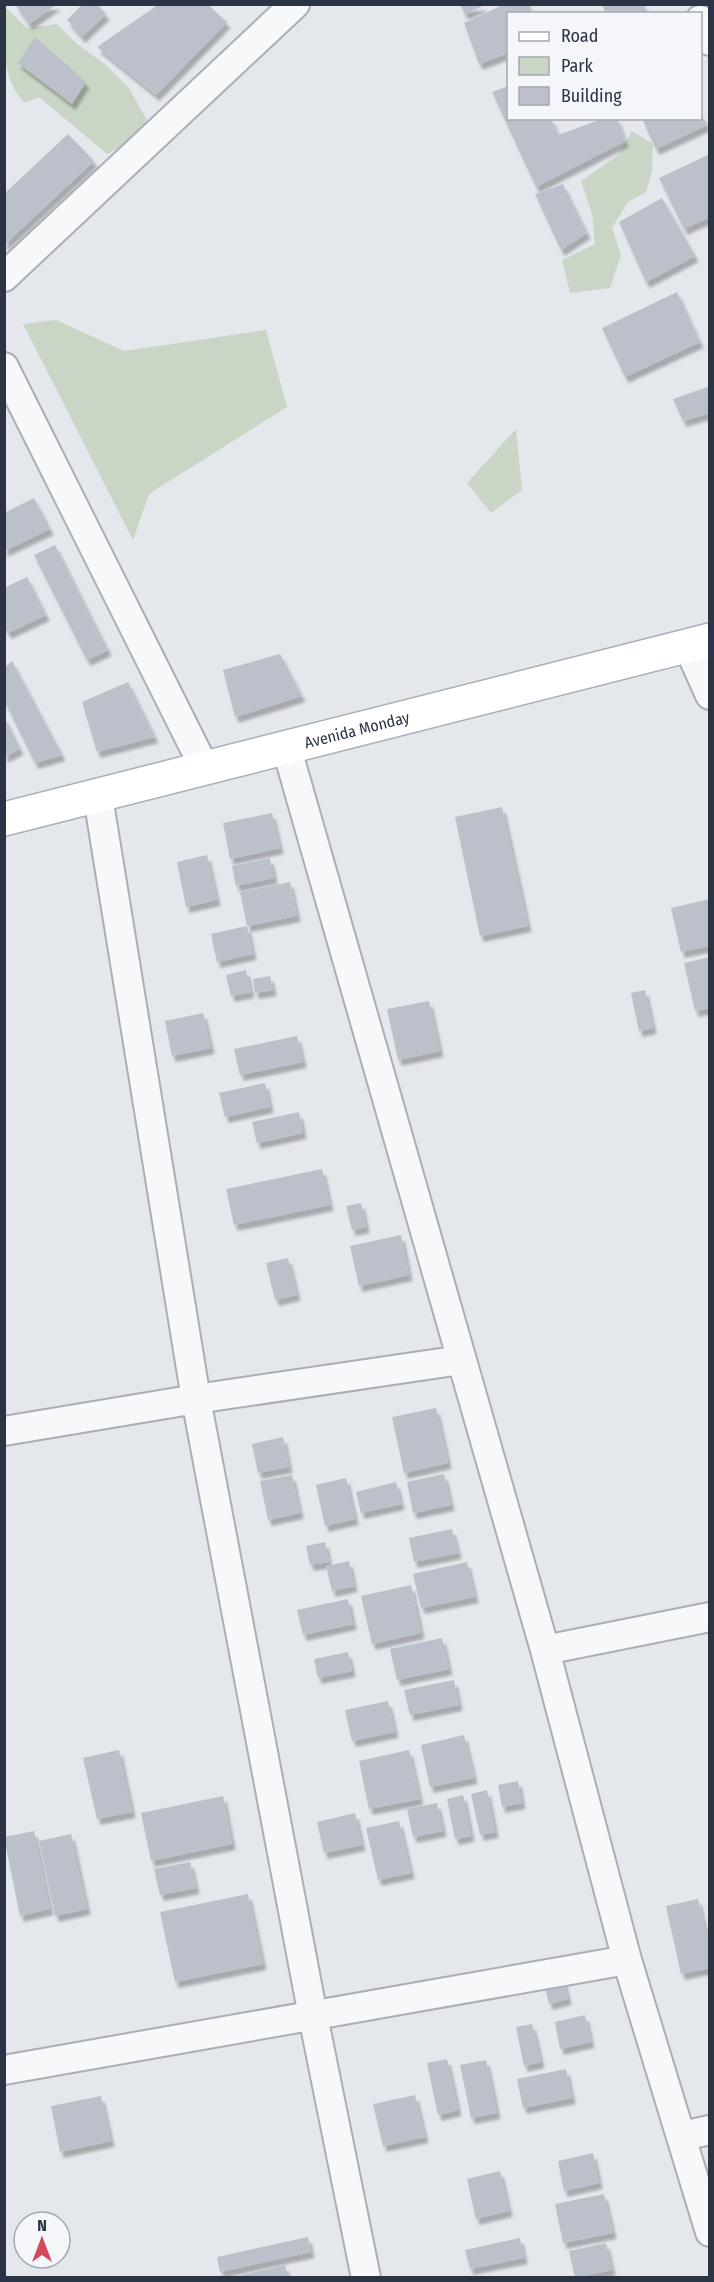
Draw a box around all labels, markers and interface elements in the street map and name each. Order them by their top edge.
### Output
legend [507,12,702,120]
text: Road [561,25,598,47]
text: Park [561,55,594,77]
text: Building [561,85,622,107]
street label: Avenida Monday [302,707,412,752]
north arrow [12,2210,72,2270]
text: N [37,2216,47,2235]

